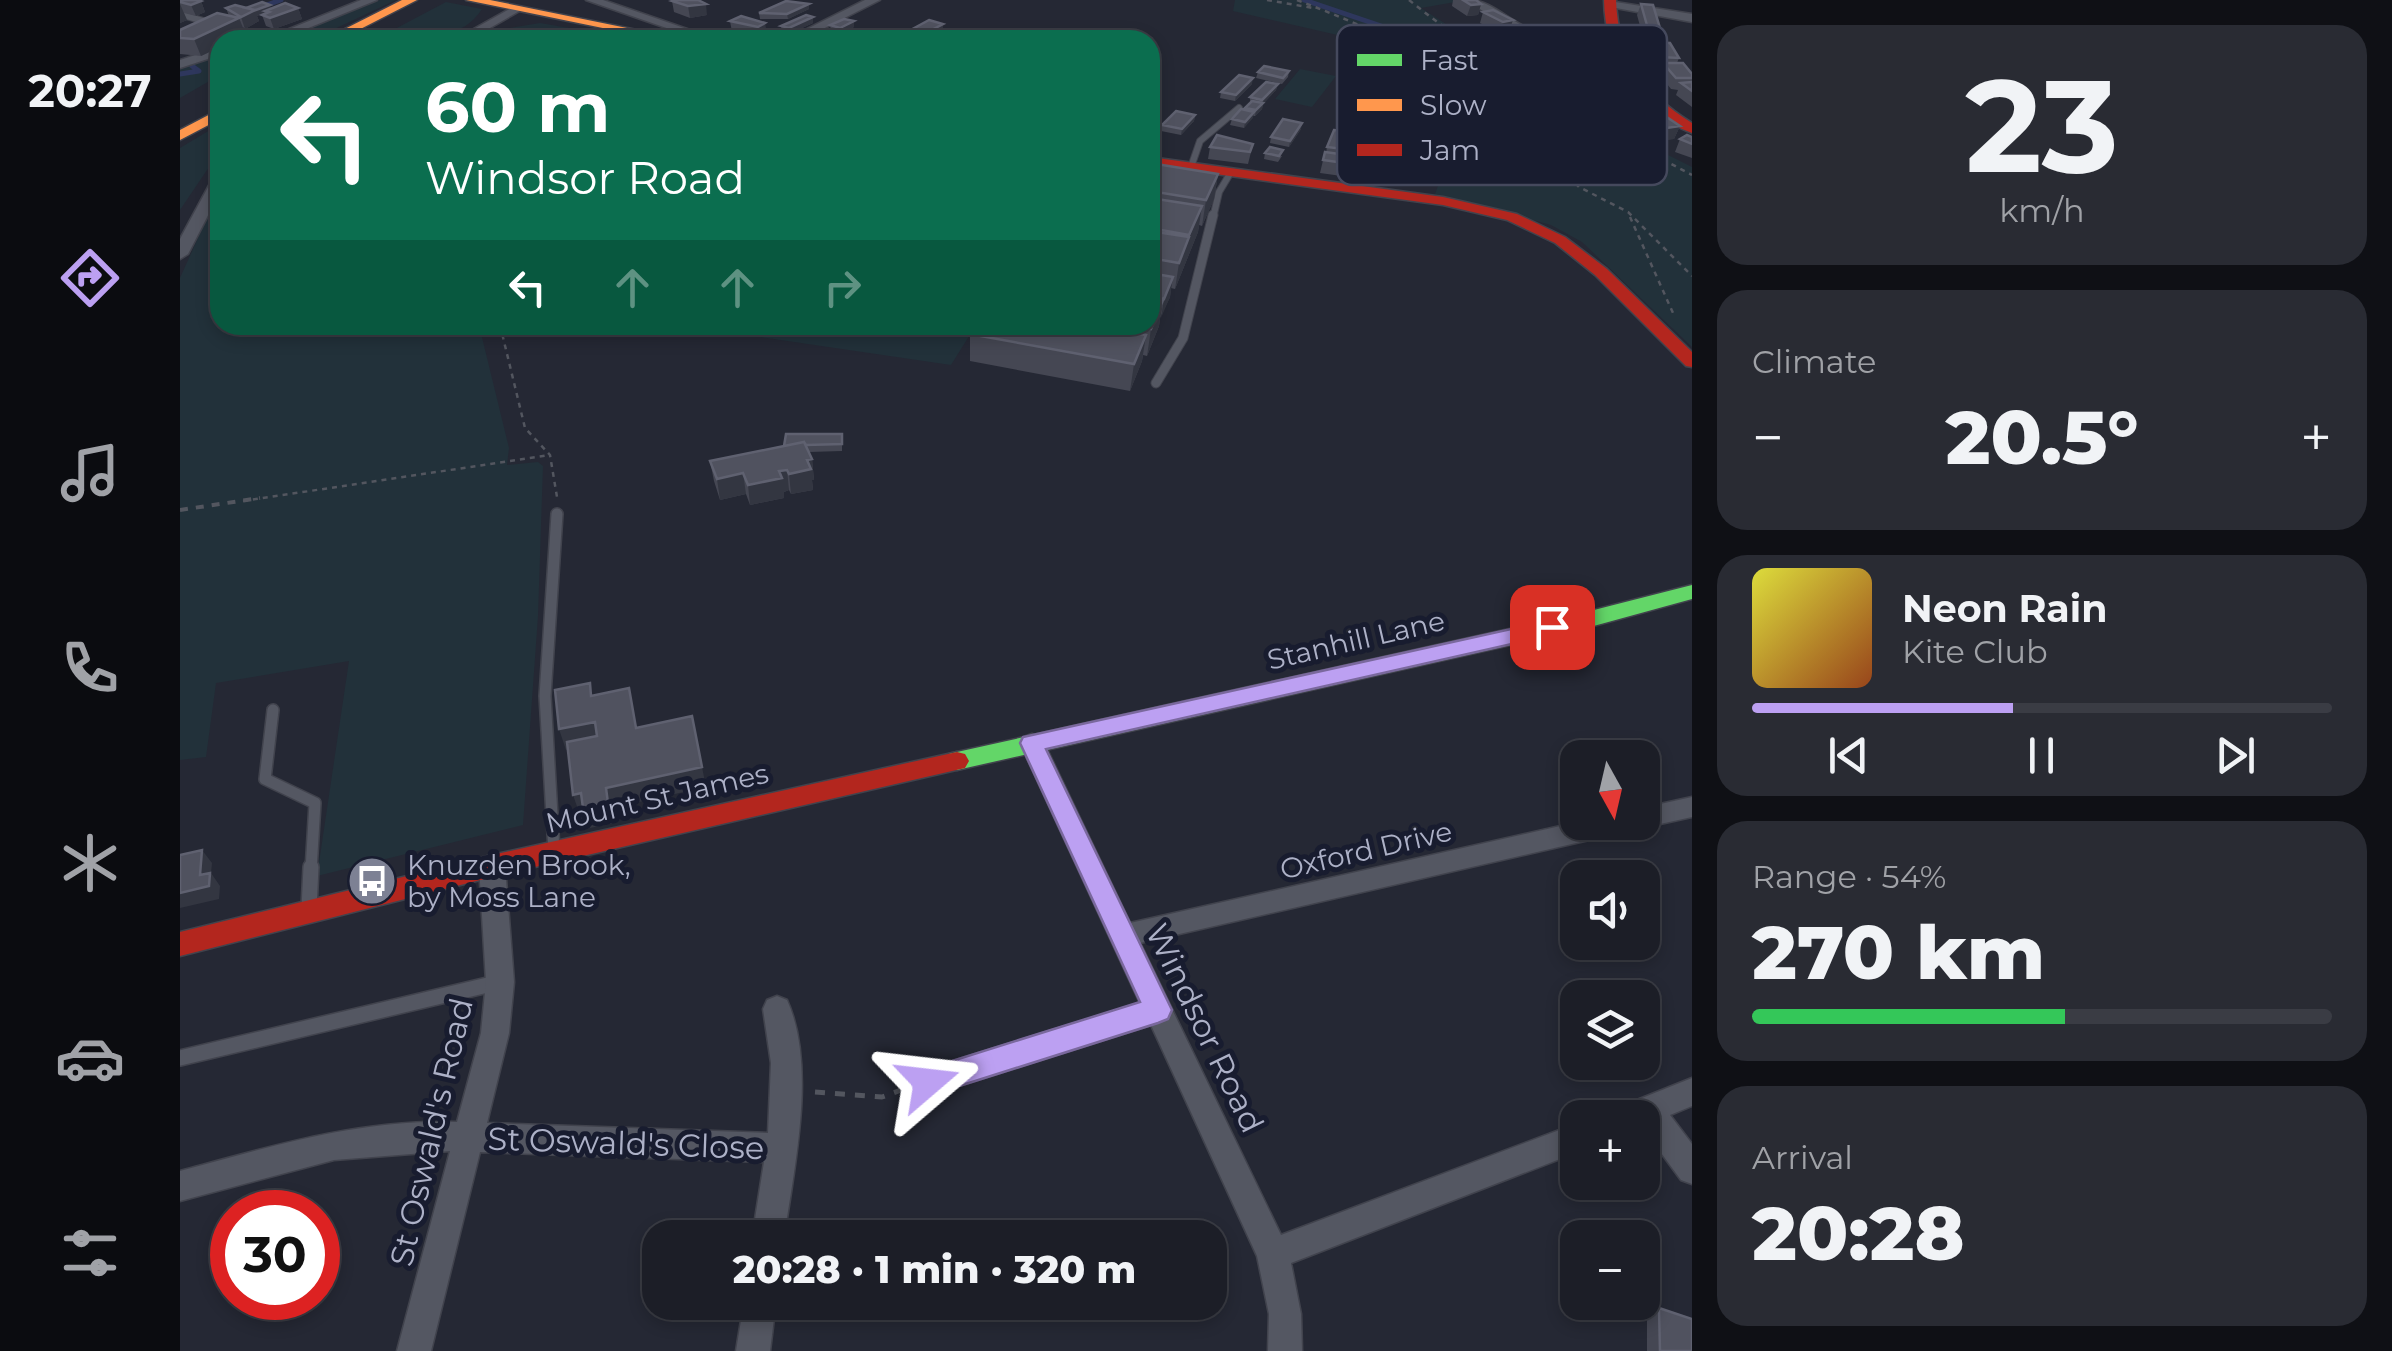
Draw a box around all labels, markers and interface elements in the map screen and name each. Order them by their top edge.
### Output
legend [1337,25,1667,185]
text: Fast [1420,43,1479,77]
text: 23 [1965,46,2119,205]
text: 20:27 [28,63,152,118]
text: 60 m [425,64,610,150]
icon: left [260,70,390,200]
text: Slow [1420,88,1487,122]
text: Jam [1419,133,1480,167]
text: Windsor Road [425,150,745,205]
text: km/h [1999,191,2085,230]
icon: directions [55,243,125,313]
icon: left [500,260,555,315]
icon: ahead [605,260,660,315]
icon: ahead [710,260,765,315]
icon: right [815,260,870,315]
text: Climate [1752,342,1876,381]
text: 20.5° [1945,391,2139,483]
text: − [1752,404,1784,471]
text: + [2300,404,2332,471]
icon: music [55,438,125,508]
pin [1510,585,1595,670]
text: Neon Rain [1902,585,2107,632]
icon: arrive [1525,600,1580,655]
street label: Stanhill Lane [1264,603,1448,677]
text: Kite Club [1902,632,2048,671]
icon: phone [55,633,125,703]
icon: previous [1821,728,1876,783]
icon: pause [2014,728,2069,783]
icon: next [2208,728,2263,783]
north arrow [1560,740,1660,840]
map controls [1560,740,1660,1320]
street label: Mount St James [542,756,772,840]
street label: Oxford Drive [1277,814,1455,886]
icon: climate [55,828,125,898]
place label: Knuzden Brook, by Moss Lane [407,848,631,914]
bus stop icon: Knuzden Brook, by Moss Lane [346,855,398,907]
text: Range · 54% [1752,857,1946,896]
button: sound [1560,860,1660,960]
text: 270 km [1752,906,2045,998]
street label: Windsor Road [1138,917,1272,1139]
button: layers [1560,980,1660,1080]
street label: St Oswald's Road [381,994,481,1270]
icon: car [55,1023,125,1093]
position arrow [876,1030,980,1134]
button: + [1560,1100,1660,1200]
street label: St Oswald's Close [487,1119,765,1167]
text: Arrival [1752,1138,1853,1177]
text: 20:28 [1752,1187,1965,1279]
speed limit sign: 30 [210,1190,340,1320]
icon: filters [55,1218,125,1288]
button: − [1560,1220,1660,1320]
text: 20:28 · 1 min · 320 m [733,1246,1136,1293]

